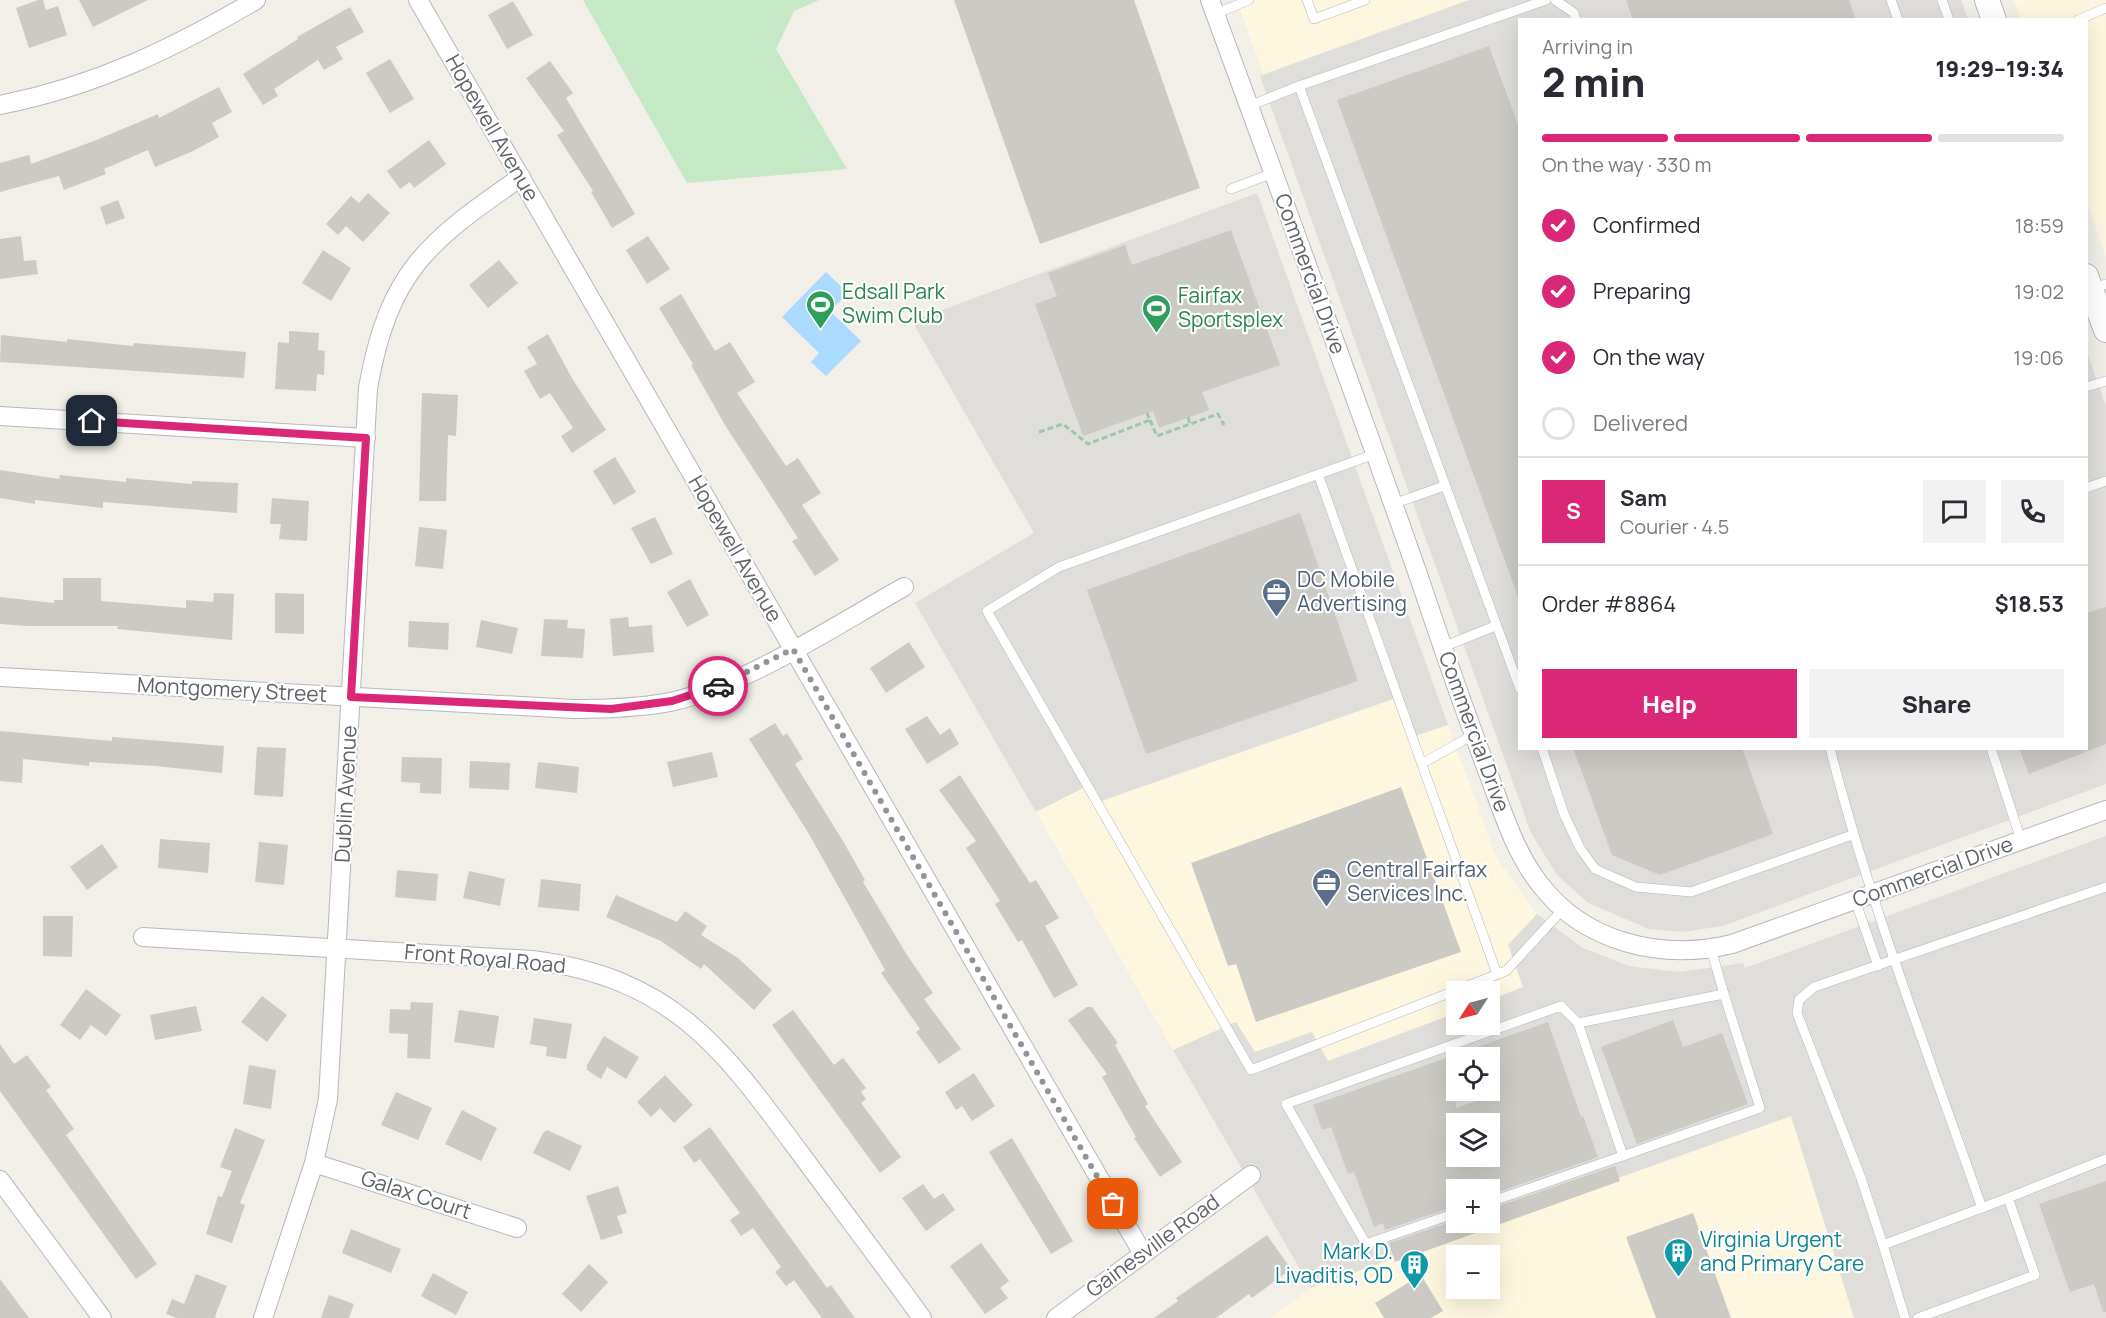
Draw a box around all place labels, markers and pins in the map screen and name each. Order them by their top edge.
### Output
place label: Edsall Park Swim Club [842,277,946,329]
place label: Fairfax Sportsplex [1178,281,1283,333]
sports icon: Edsall Park Swim Club [805,288,837,330]
sports icon: Fairfax Sportsplex [1141,292,1173,334]
pin [66,395,117,446]
place label: DC Mobile Advertising [1297,565,1407,617]
office icon: DC Mobile Advertising [1260,576,1292,618]
place label: Central Fairfax Services Inc. [1347,855,1487,907]
office icon: Central Fairfax Services Inc. [1310,866,1342,908]
pin [1087,1178,1138,1229]
place label: Virginia Urgent and Primary Care [1700,1225,1864,1277]
building icon: Virginia Urgent and Primary Care [1663,1236,1695,1278]
place label: Mark D. Livaditis, OD [1275,1237,1393,1289]
building icon: Mark D. Livaditis, OD [1398,1248,1430,1290]

